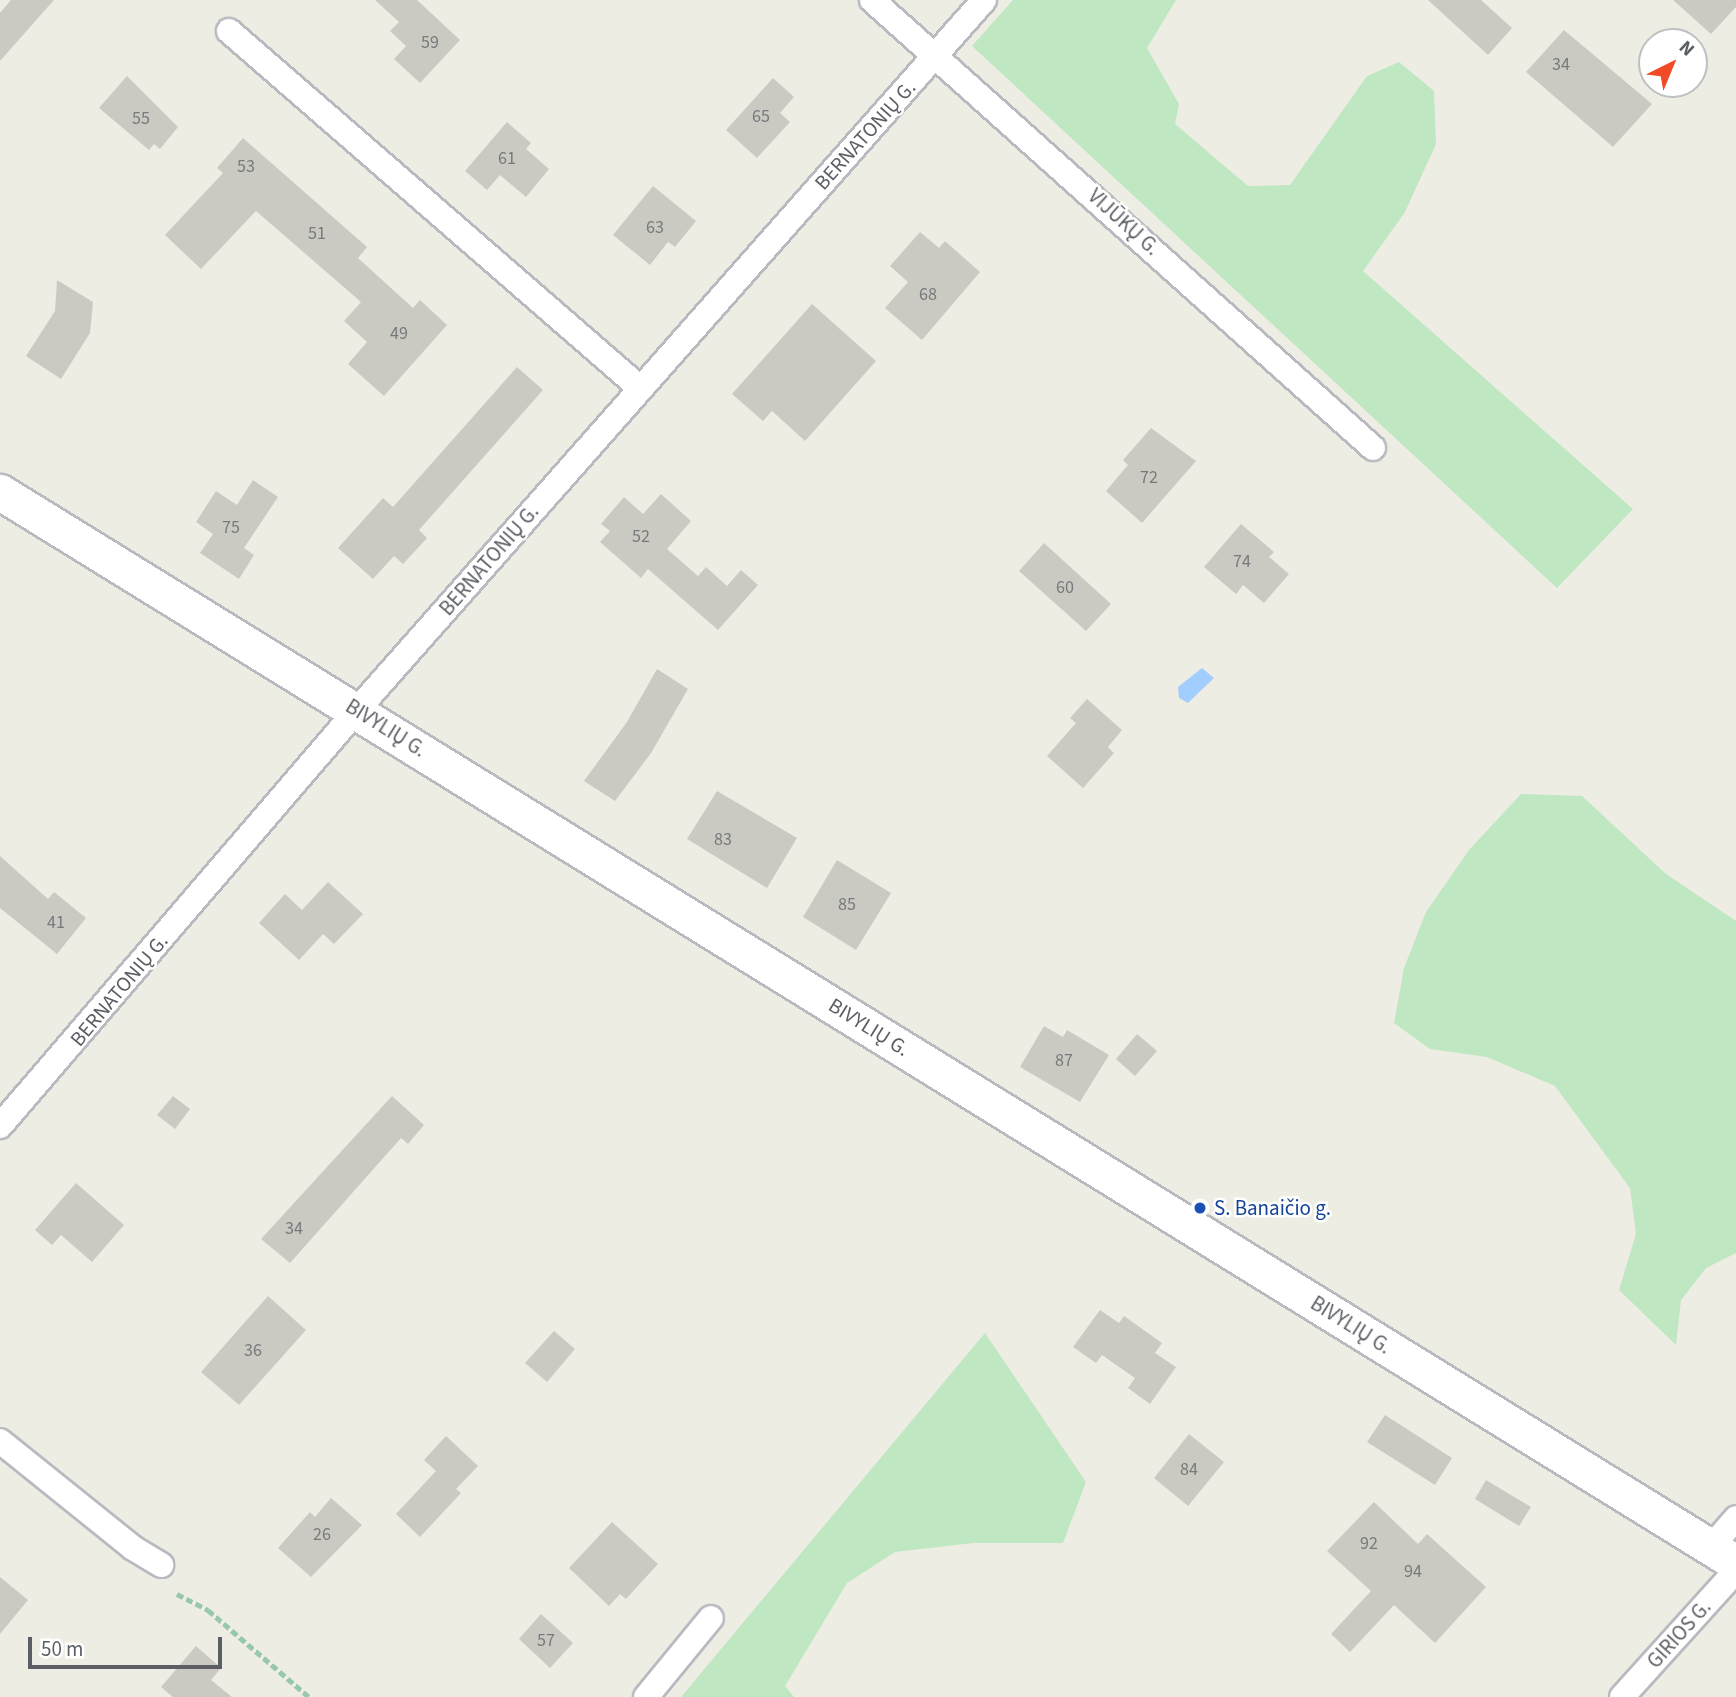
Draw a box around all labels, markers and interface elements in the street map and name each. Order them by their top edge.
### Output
north arrow [1638,28,1708,98]
house number: 59 [421,32,439,54]
text: N [1672,35,1700,63]
house number: 34 [1552,54,1570,76]
street label: BERNATONIŲ G. [809,75,921,195]
house number: 65 [752,106,770,128]
house number: 55 [132,108,150,130]
house number: 61 [498,148,516,170]
house number: 53 [237,156,255,178]
street label: VIJŪKŲ G. [1083,183,1165,261]
house number: 63 [646,217,664,239]
house number: 51 [308,223,326,245]
house number: 68 [919,284,937,306]
house number: 49 [390,323,408,345]
house number: 72 [1140,467,1158,489]
street label: BERNATONIŲ G. [434,499,544,621]
house number: 75 [222,517,240,539]
house number: 52 [632,526,650,548]
house number: 74 [1233,551,1251,573]
house number: 60 [1056,577,1074,599]
street label: BIVYLIŲ G. [341,693,431,763]
house number: 83 [714,829,732,851]
house number: 85 [838,894,856,916]
house number: 41 [47,912,65,934]
street label: BERNATONIŲ G. [65,929,173,1051]
street label: BIVYLIŲ G. [824,992,914,1062]
house number: 87 [1055,1050,1073,1072]
place label: S. Banaičio g. [1214,1195,1331,1221]
marker: S. Banaičio g. [1192,1200,1208,1216]
house number: 34 [285,1218,303,1240]
street label: BIVYLIŲ G. [1306,1290,1396,1360]
house number: 36 [244,1340,262,1362]
house number: 84 [1180,1459,1198,1481]
house number: 26 [313,1524,331,1546]
house number: 92 [1360,1533,1378,1555]
house number: 94 [1404,1561,1422,1583]
street label: GIRIOS G. [1642,1595,1716,1673]
scale bar [32,1624,226,1668]
house number: 57 [537,1630,555,1652]
text: 50 m [41,1634,83,1664]

